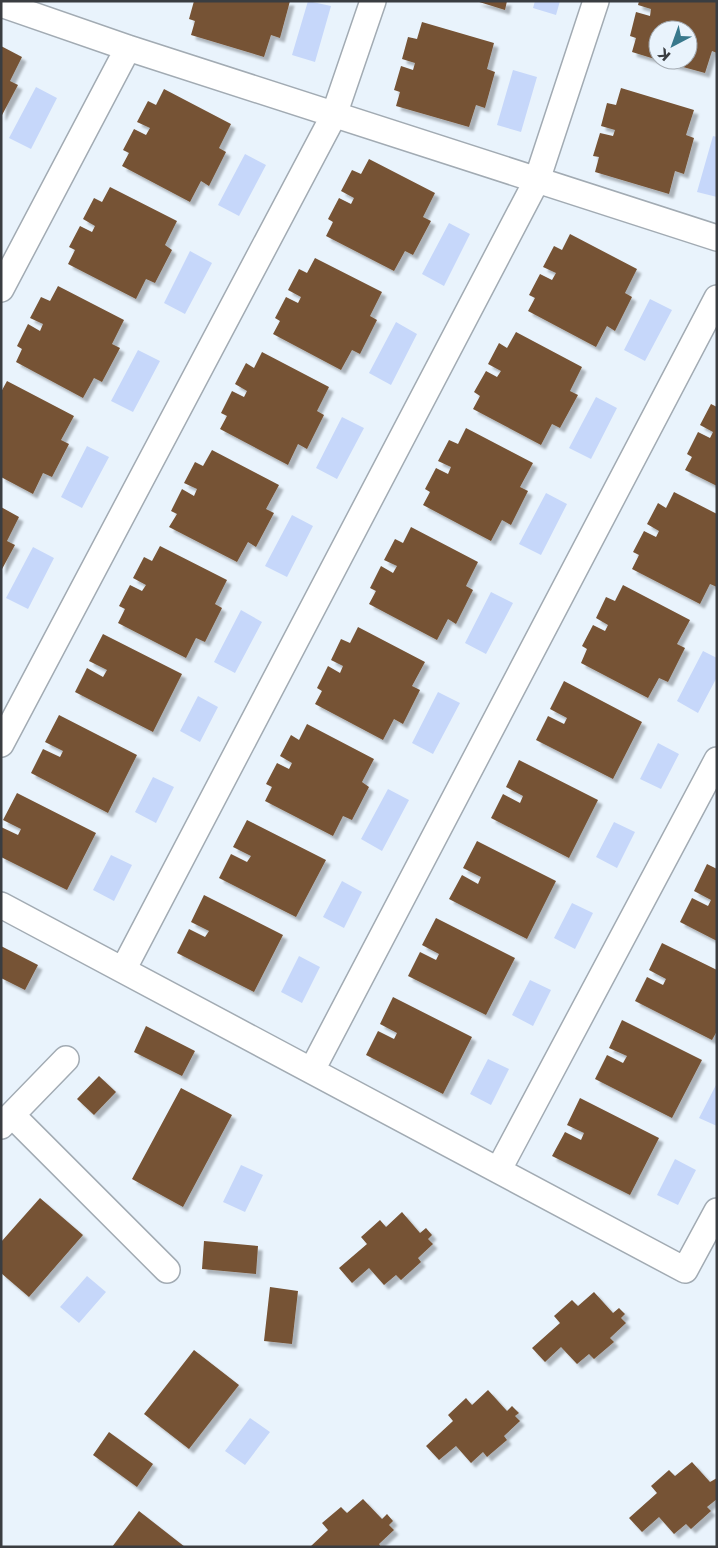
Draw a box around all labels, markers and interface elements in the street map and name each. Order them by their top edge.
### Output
north arrow [648,20,698,70]
text: K [654,44,674,64]

